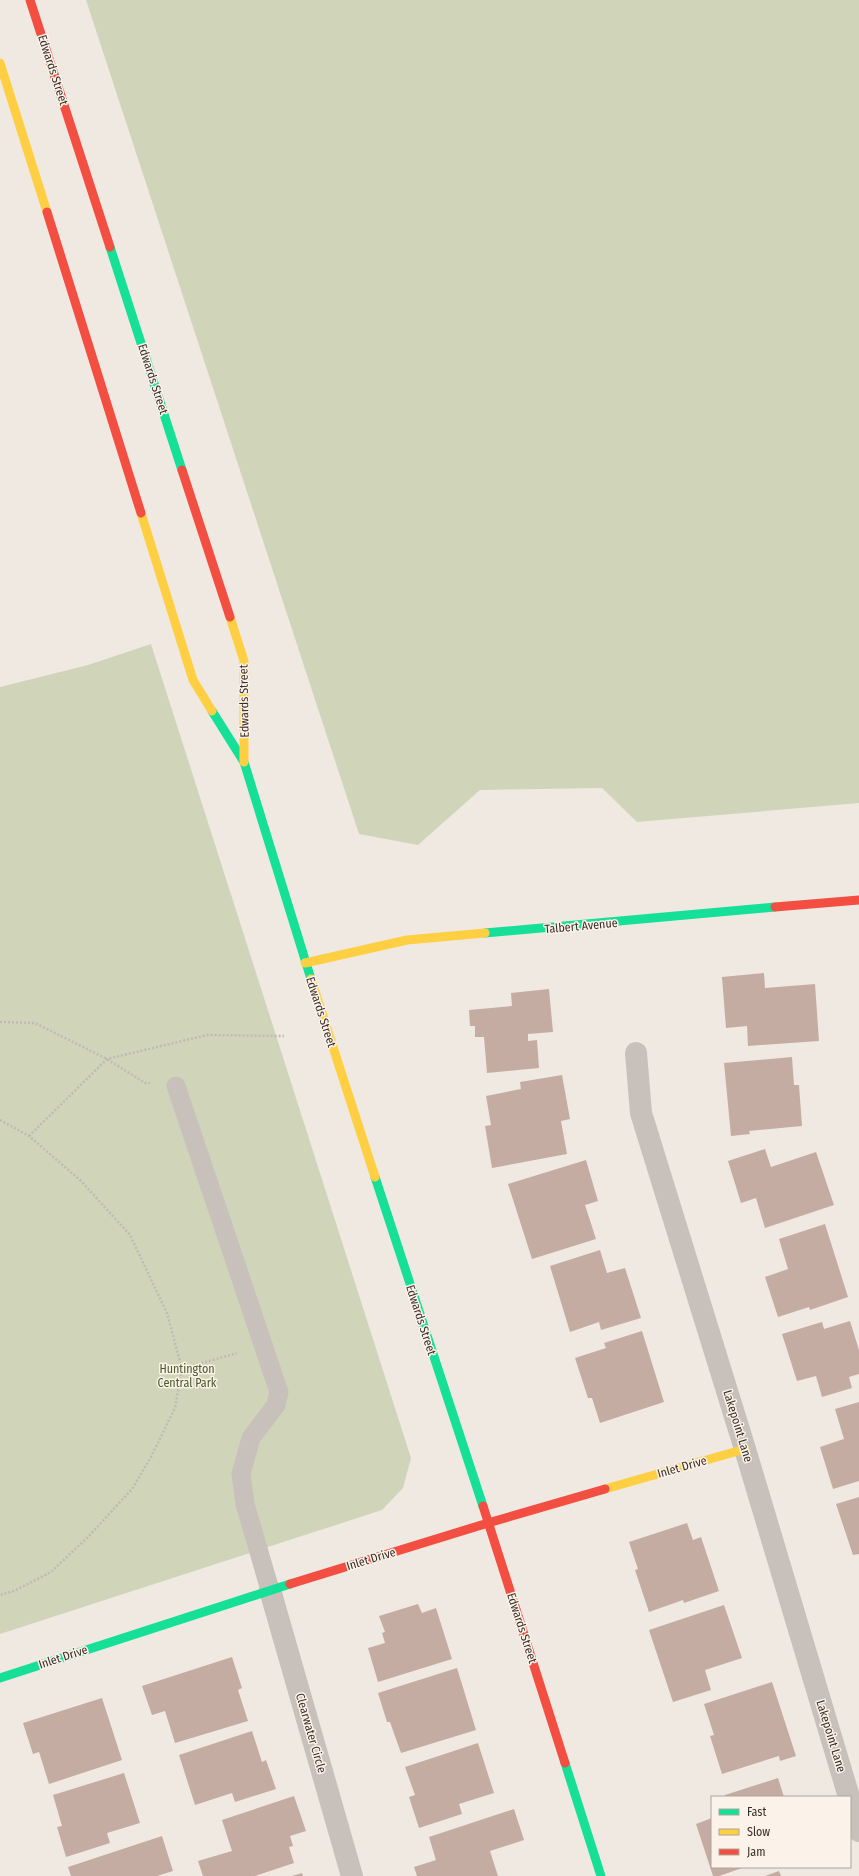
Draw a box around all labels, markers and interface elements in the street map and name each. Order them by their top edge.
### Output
street label: Edwards Street [35,33,71,107]
street label: Edwards Street [135,342,171,416]
street label: Edwards Street [236,664,252,738]
street label: Talbert Avenue [544,916,618,936]
street label: Edwards Street [303,975,339,1049]
street label: Edwards Street [403,1283,439,1357]
park label: Huntington Central Park [158,1362,217,1390]
street label: Lakepoint Lane [720,1388,756,1464]
street label: Inlet Drive [656,1453,708,1481]
street label: Inlet Drive [345,1545,397,1573]
street label: Edwards Street [504,1591,540,1665]
street label: Inlet Drive [37,1642,89,1671]
street label: Clearwater Circle [293,1691,329,1775]
street label: Lakepoint Lane [813,1698,849,1774]
legend [711,1796,851,1868]
text: Fast [747,1805,766,1819]
text: Slow [747,1825,770,1839]
text: Jam [747,1845,765,1859]

